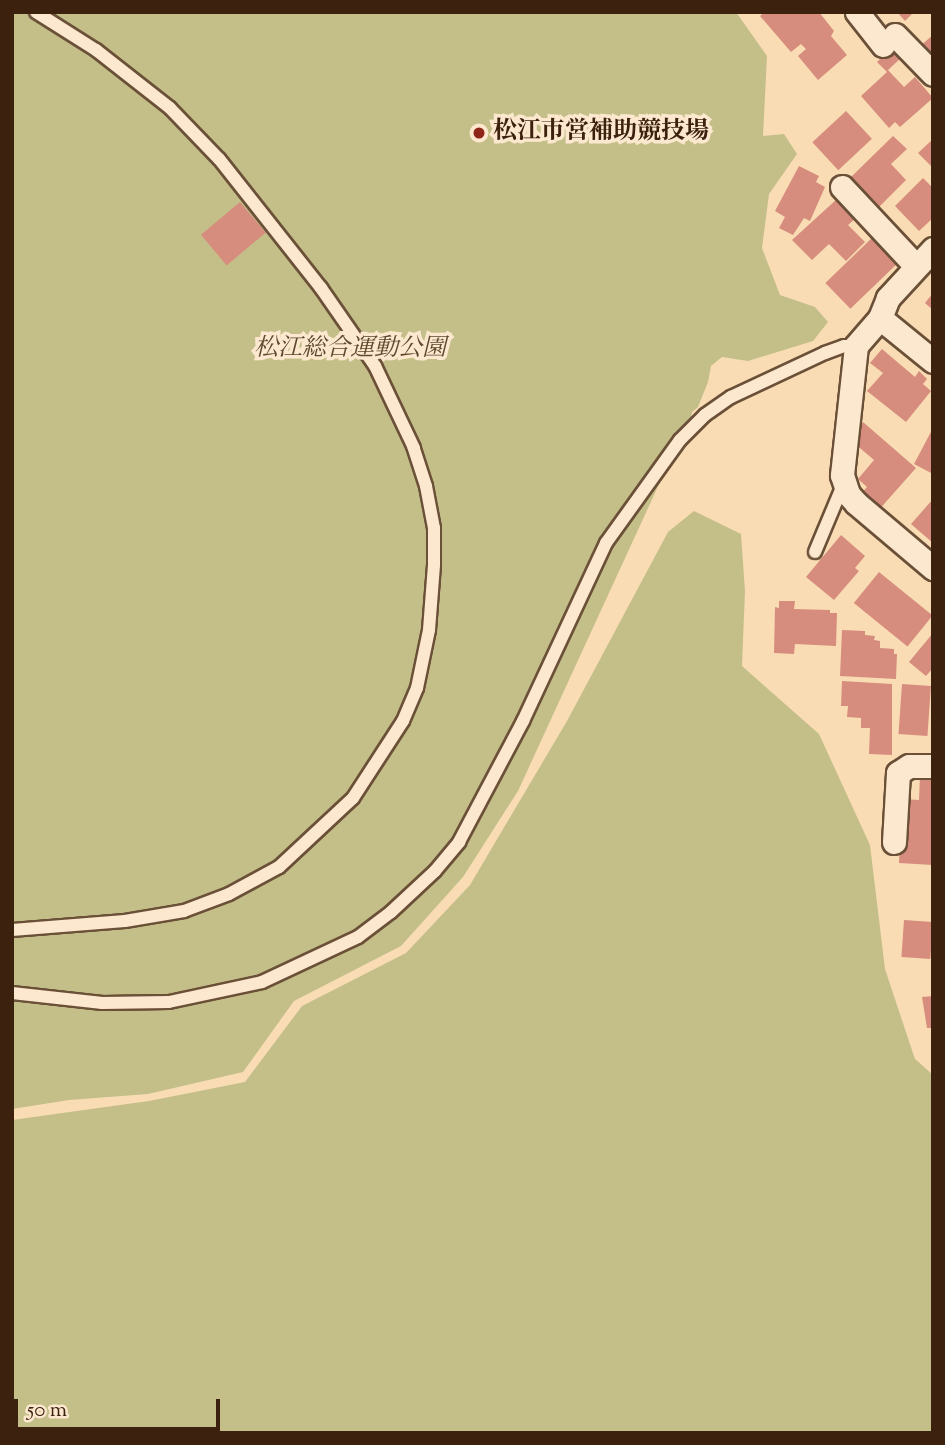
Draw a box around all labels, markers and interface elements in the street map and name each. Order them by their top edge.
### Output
place label: 松江市営補助競技場 [493,119,709,147]
marker: 松江市営補助競技場 [471,125,487,141]
park label: 松江総合運動公園 [254,336,446,364]
scale bar [18,1386,224,1430]
text: 50 m [27,1396,67,1426]

